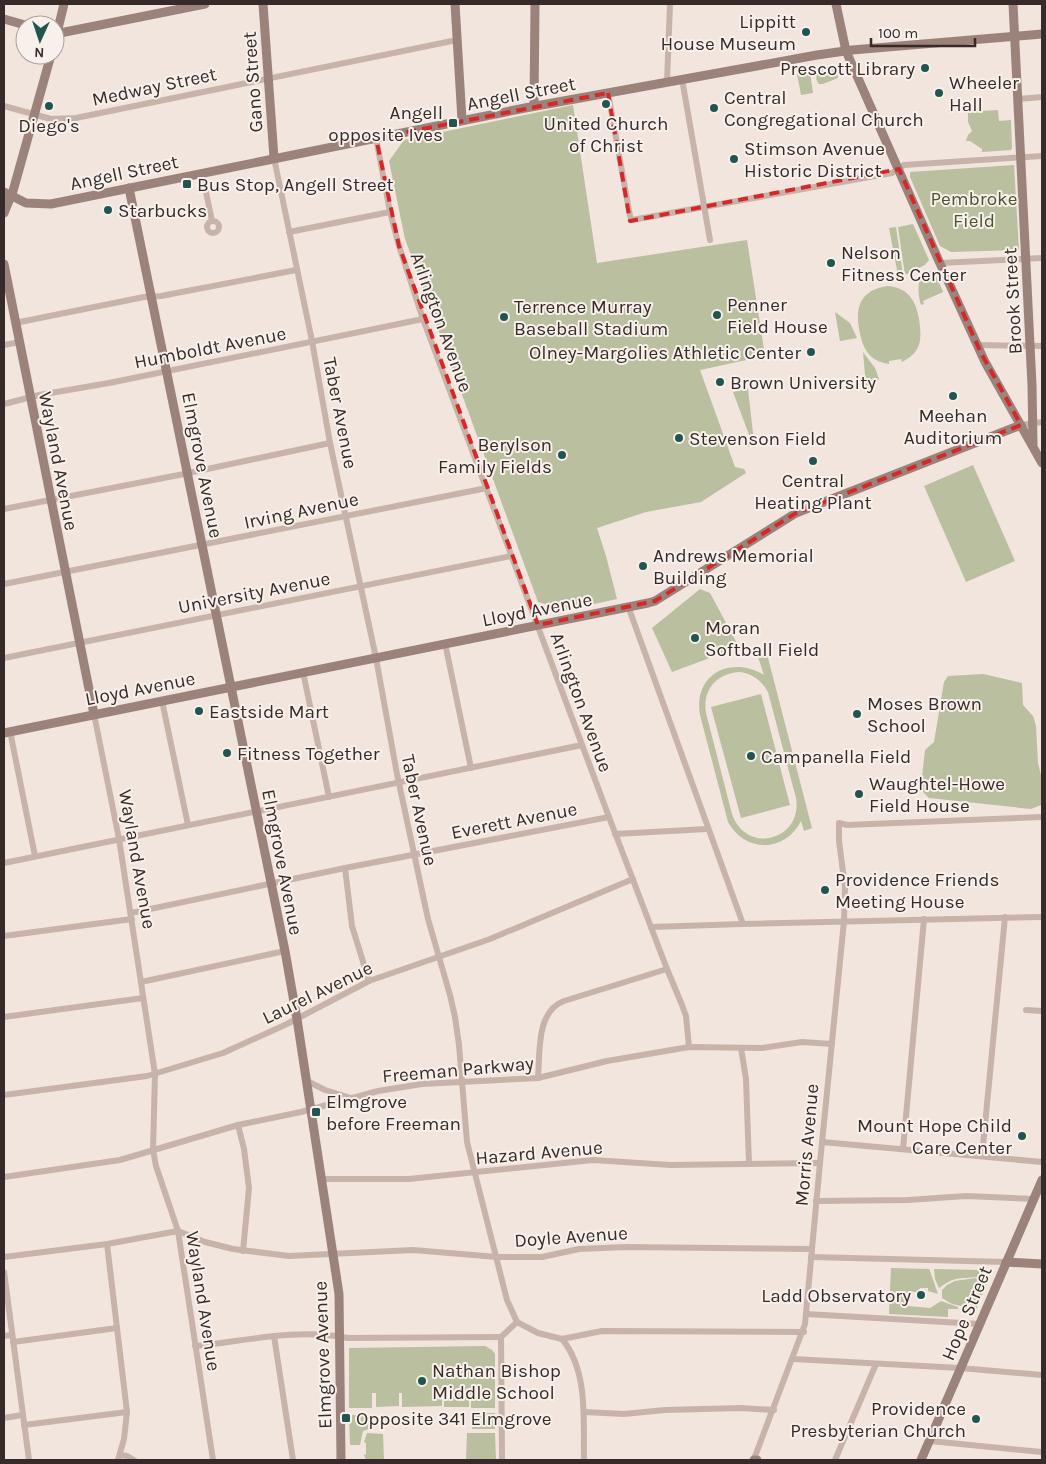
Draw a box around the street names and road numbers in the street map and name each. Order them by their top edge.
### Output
street label: Gano Street [238,31,268,133]
street label: Medway Street [90,63,219,111]
street label: Angell Street [465,73,577,115]
street label: Angell Street [68,151,180,195]
street label: Brook Street [999,247,1027,355]
street label: Arlington Avenue [406,250,477,395]
street label: Humboldt Avenue [132,322,288,374]
street label: Taber Avenue [318,356,362,471]
street label: Wayland Avenue [34,390,82,533]
street label: Elmgrove Avenue [177,390,227,540]
street label: Irving Avenue [242,488,361,534]
street label: University Avenue [176,567,332,619]
street label: Lloyd Avenue [480,589,594,631]
street label: Arlington Avenue [546,630,617,775]
street label: Lloyd Avenue [83,668,197,710]
street label: Taber Avenue [396,753,442,868]
street label: Elmgrove Avenue [257,787,307,937]
street label: Wayland Avenue [114,788,160,931]
street label: Everett Avenue [449,798,579,844]
street label: Laurel Avenue [259,957,376,1029]
street label: Freeman Parkway [381,1052,535,1088]
street label: Morris Avenue [791,1083,823,1207]
street label: Hazard Avenue [474,1136,604,1170]
street label: Doyle Avenue [513,1222,629,1252]
street label: Wayland Avenue [181,1230,225,1373]
street label: Hope Street [937,1263,997,1364]
street label: Elmgrove Avenue [309,1281,337,1429]

